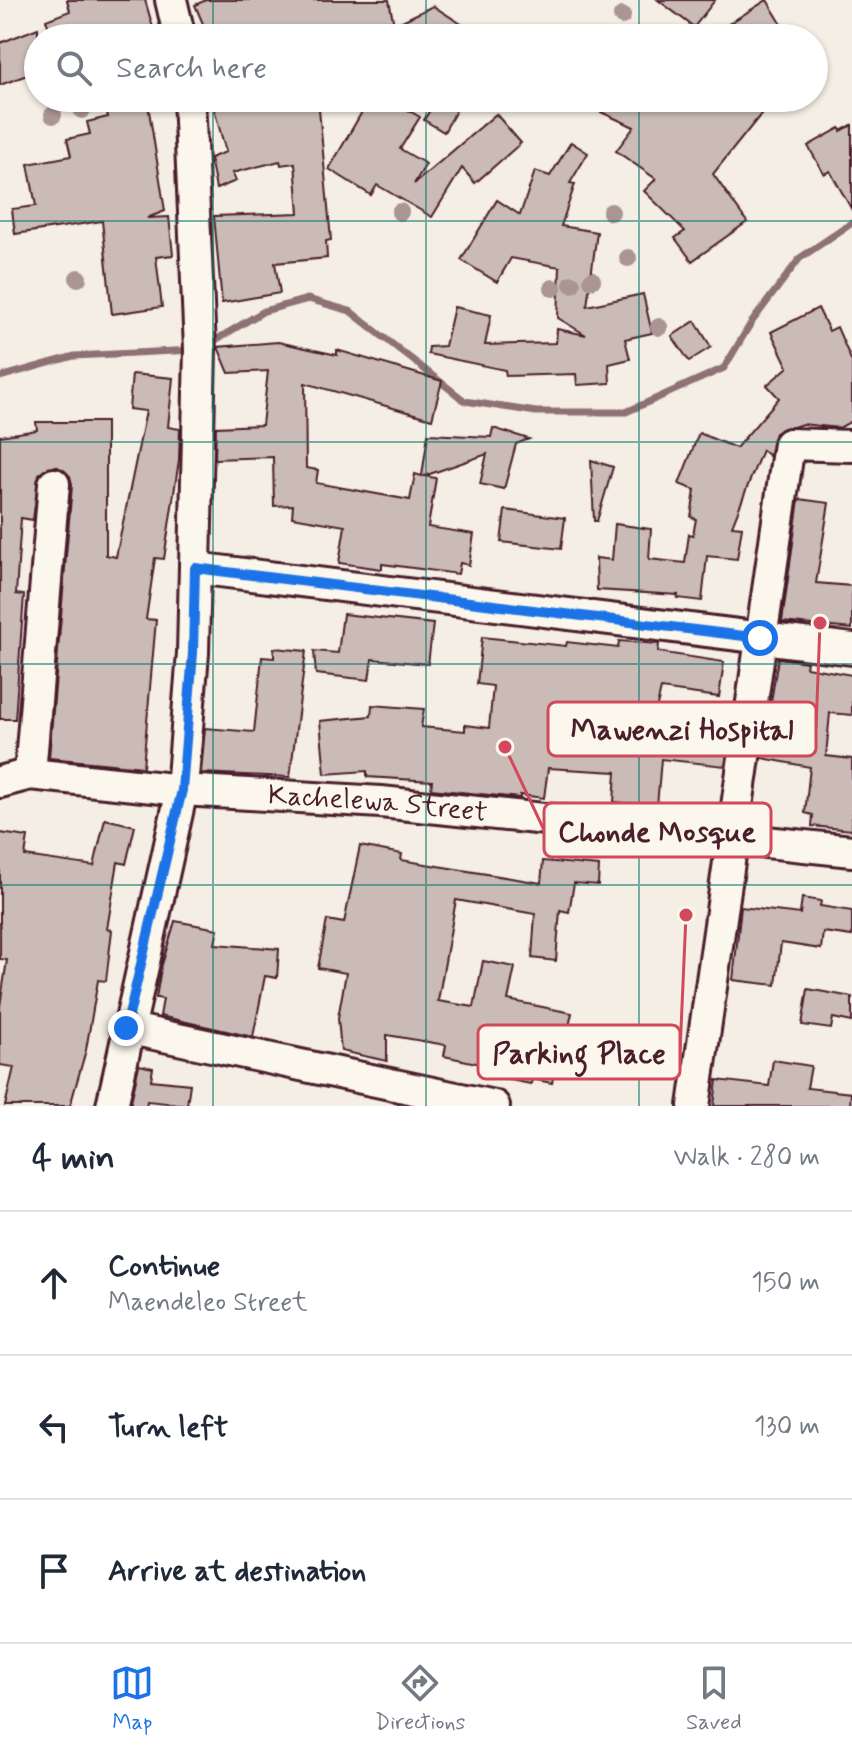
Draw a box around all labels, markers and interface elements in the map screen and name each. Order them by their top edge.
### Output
search box [24,24,828,112]
icon: search [52,46,96,90]
text: Search here [116,49,267,88]
route start [742,620,778,656]
callout: Mawenzi Hospital [548,702,816,756]
text: Mawenzi Hospital [570,711,794,750]
street label: Kachelewa Street [267,777,489,831]
callout: Chonde Mosque [544,803,771,857]
text: Chonde Mosque [558,813,756,852]
route end [108,1010,144,1046]
callout: Parking Place [478,1025,680,1079]
text: Parking Place [492,1035,666,1078]
text: 4 min [32,1136,115,1181]
text: Walk · 280 m [673,1141,820,1175]
text: Continue [108,1247,220,1286]
icon: ahead [32,1261,76,1305]
text: 150 m [751,1266,820,1300]
text: Maendeleo Street [108,1286,308,1320]
icon: left [32,1405,76,1449]
text: Turn left [108,1408,228,1447]
text: 130 m [754,1410,820,1444]
icon: arrive [32,1549,76,1593]
text: Arrive at destination [108,1552,366,1591]
tab: Map [110,1661,154,1737]
tab: Directions [375,1661,465,1737]
tab: Saved [686,1661,742,1737]

